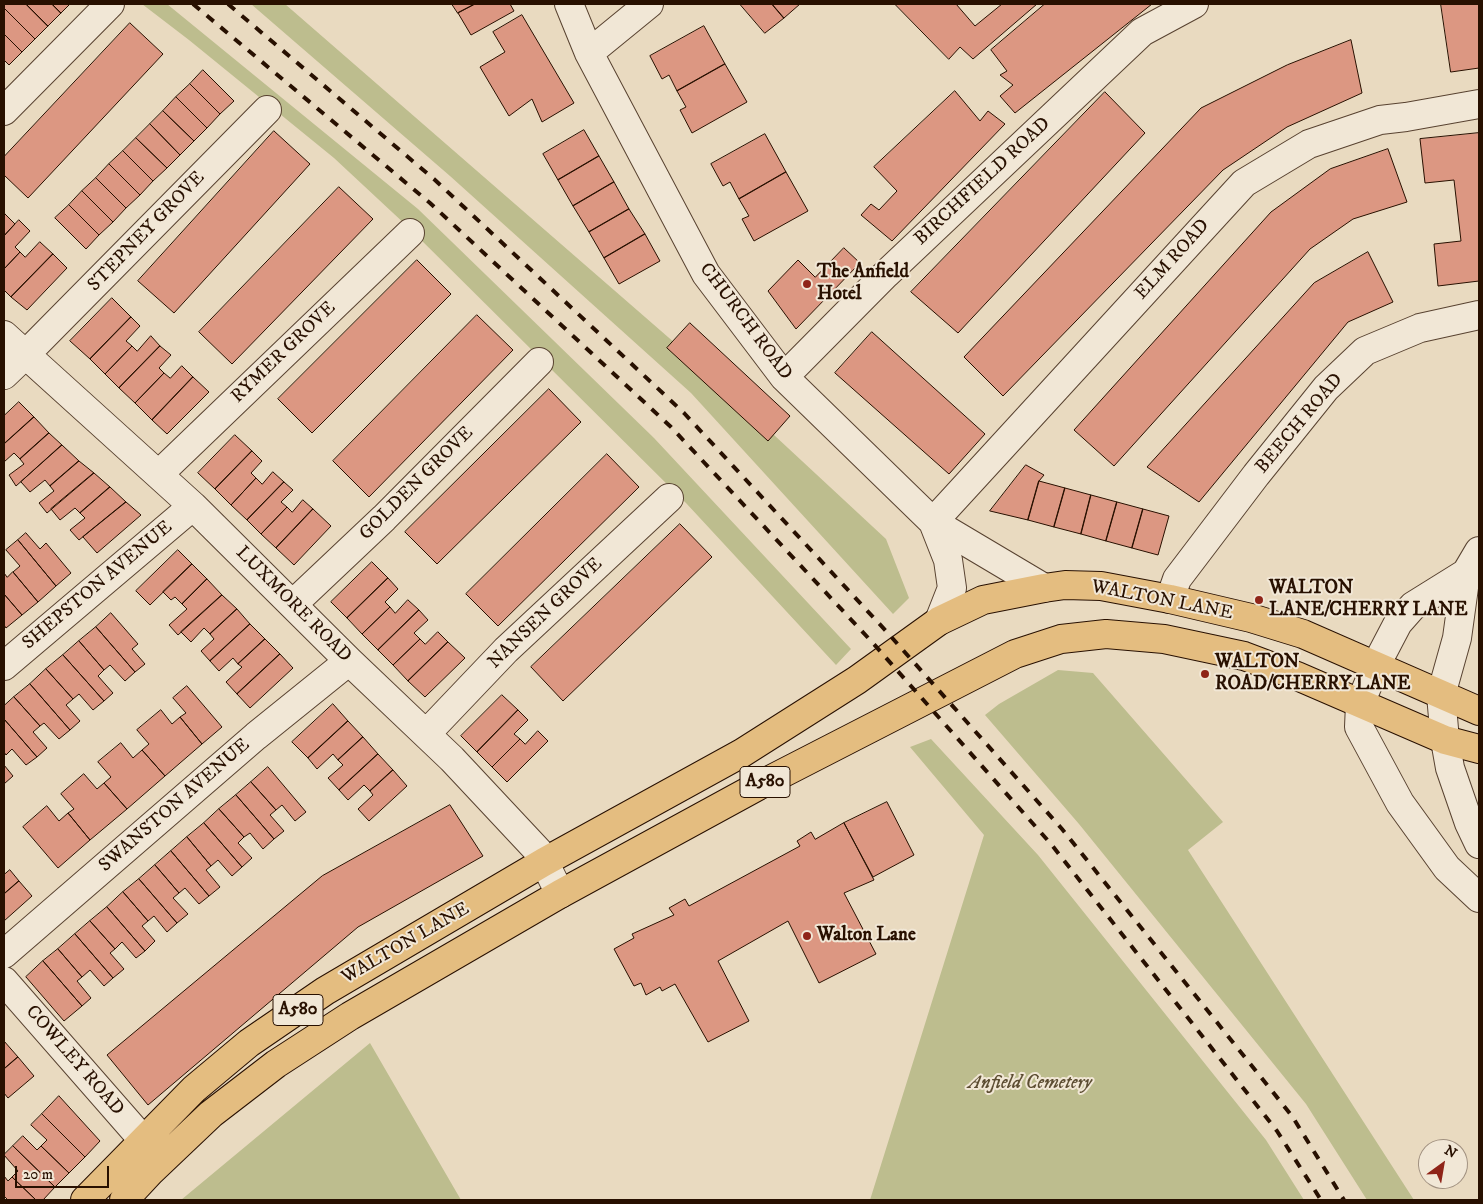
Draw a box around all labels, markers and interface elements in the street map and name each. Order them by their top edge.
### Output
street label: BIRCHFIELD ROAD [910,113,1056,251]
street label: STEPNEY GROVE [84,167,210,297]
street label: ELM ROAD [1131,215,1215,305]
street label: CHURCH ROAD [694,259,796,385]
place label: The Anfield Hotel [817,262,909,306]
marker: The Anfield Hotel [801,278,813,290]
street label: RYMER GROVE [227,297,341,409]
street label: BEECH ROAD [1252,369,1348,479]
street label: GOLDEN GROVE [355,422,479,546]
street label: SHEPSTON AVENUE [18,517,178,655]
street label: LUXMORE ROAD [230,542,356,668]
street label: NANSEN GROVE [484,554,608,674]
street label: WALTON LANE [1089,576,1235,626]
place label: WALTON LANE/CHERRY LANE [1269,578,1468,622]
marker: WALTON LANE/CHERRY LANE [1253,594,1265,606]
place label: WALTON ROAD/CHERRY LANE [1215,652,1411,696]
marker: WALTON ROAD/CHERRY LANE [1199,668,1211,680]
street label: SWANSTON AVENUE [95,734,255,878]
road number: A580 [740,766,790,798]
street label: WALTON LANE [338,898,474,990]
place label: Walton Lane [817,925,916,947]
marker: Walton Lane [801,930,813,942]
road number: A580 [273,994,323,1026]
street label: COWLEY ROAD [20,1001,128,1121]
park label: Anfield Cemetery [968,1073,1092,1095]
north arrow [1418,1139,1468,1189]
text: N [1441,1141,1460,1163]
scale bar [18,1156,111,1188]
text: 20 m [23,1165,53,1184]

